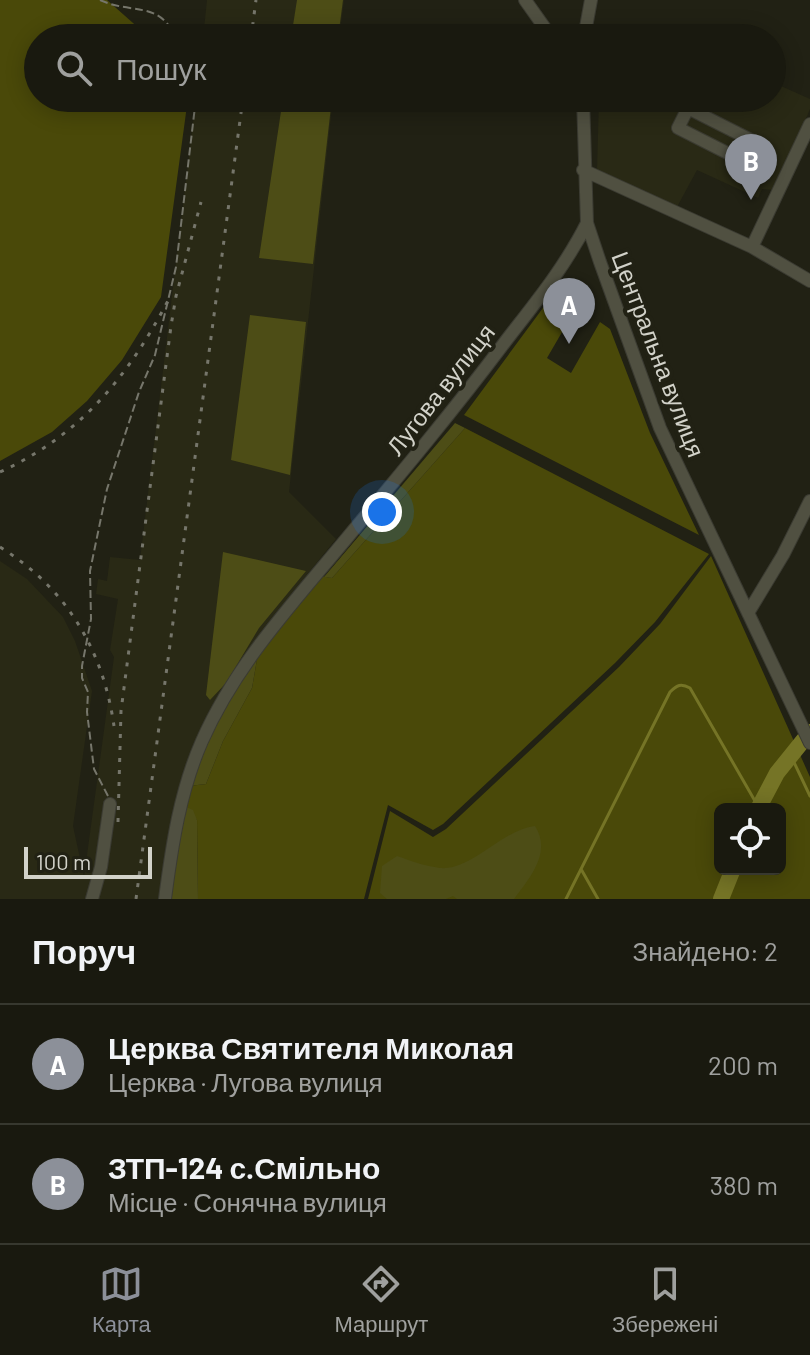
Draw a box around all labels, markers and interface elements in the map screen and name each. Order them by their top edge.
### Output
search box [24,24,786,112]
icon: search [52,46,96,90]
text: Пошук [116,50,206,86]
pin: B [725,134,777,200]
street label: Центральна вулиця [606,247,712,461]
pin: A [543,278,595,344]
street label: Лугова вулиця [380,318,500,460]
your location [362,492,402,532]
map controls [714,803,786,875]
button: locate [714,803,786,875]
scale bar [24,843,152,879]
text: 100 m [36,848,91,874]
text: Поруч [32,930,136,971]
text: Знайдено: 2 [633,935,778,966]
text: Церква Святителя Миколая [108,1029,514,1065]
text: A [49,1049,67,1080]
text: 200 m [708,1049,778,1080]
text: Церква · Лугова вулиця [108,1066,383,1097]
text: ЗТП-124 с.Смільно [108,1149,380,1185]
text: B [50,1169,66,1200]
text: 380 m [710,1169,778,1200]
text: Місце · Сонячна вулиця [108,1186,387,1217]
tab: Карта [92,1262,151,1338]
tab: Маршрут [335,1262,428,1338]
tab: Збережені [612,1262,718,1338]

